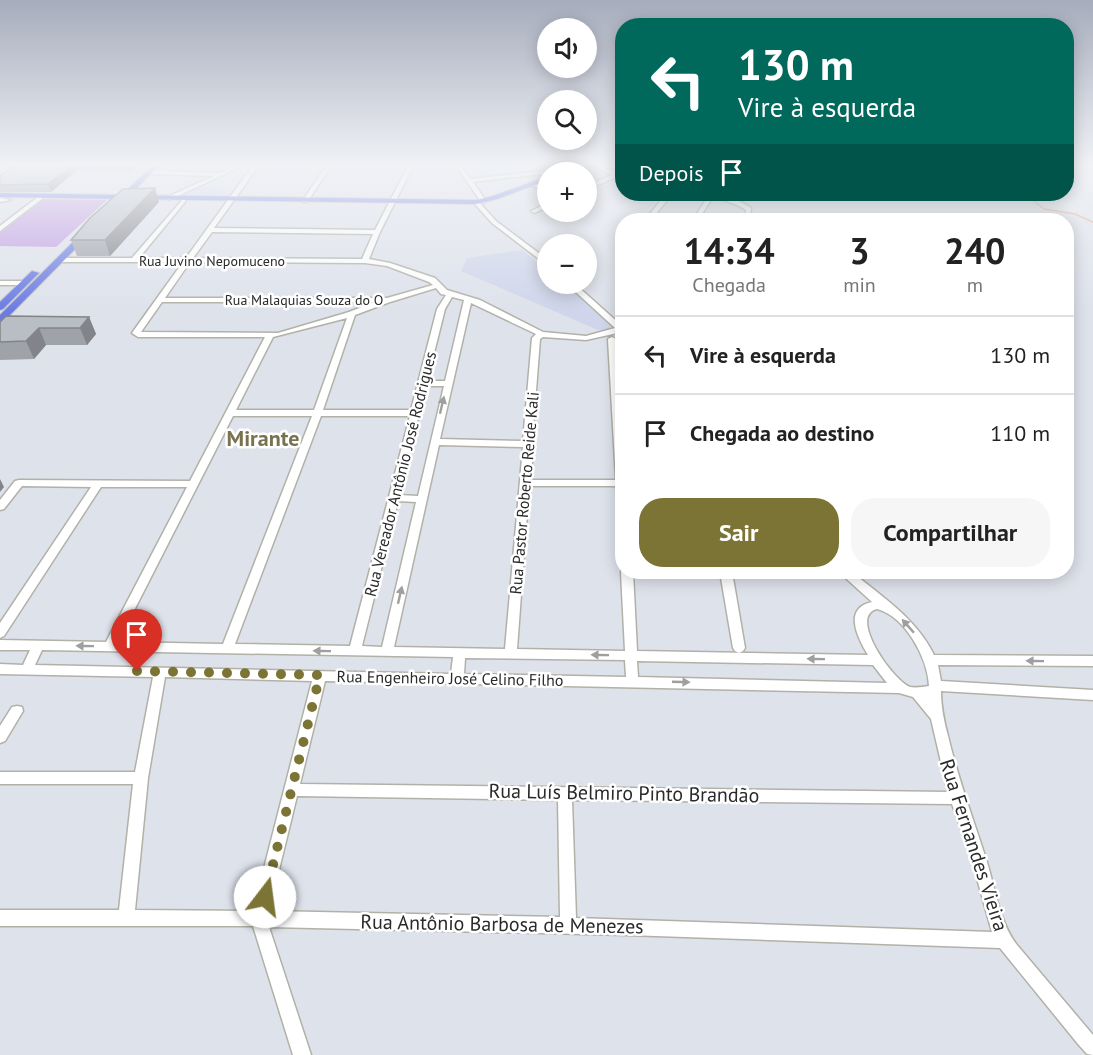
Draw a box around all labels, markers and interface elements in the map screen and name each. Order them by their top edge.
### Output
map controls [537,18,597,294]
button: sound [537,18,597,78]
text: 130 m [738,37,854,92]
icon: left [639,42,717,120]
button: search [537,90,597,150]
text: Vire à esquerda [738,90,916,124]
icon: arrive [715,156,748,189]
text: Depois [639,159,703,187]
button: + [537,162,597,222]
text: 14:34 [683,227,775,274]
text: 3 [849,227,870,274]
text: 240 [944,227,1006,274]
button: − [537,234,597,294]
street label: Rua Juvino Nepomuceno [139,252,285,270]
text: Chegada [692,272,766,298]
text: min [843,272,876,298]
text: m [967,272,983,298]
street label: Rua Malaquias Souza do O [225,291,383,309]
icon: left [639,339,672,372]
text: Vire à esquerda [690,341,836,369]
text: 130 m [990,341,1050,369]
street label: Rua Vereador Antônio José Rodrigues [360,349,440,599]
street label: Rua Pastor Roberto Reide Kali [505,391,543,595]
one-way arrow [438,395,448,414]
icon: arrive [639,417,672,450]
text: Chegada ao destino [690,419,874,447]
text: 110 m [990,419,1050,447]
district label: Mirante [227,424,299,452]
button: Sair [639,498,839,567]
button: Compartilhar [851,498,1050,567]
one-way arrow [395,586,405,604]
pin [111,609,162,671]
icon: arrive [120,618,153,651]
one-way arrow [902,619,915,634]
one-way arrow [75,641,94,651]
one-way arrow [312,646,331,656]
one-way arrow [591,650,610,660]
one-way arrow [807,654,826,664]
one-way arrow [1025,656,1044,666]
street label: Rua Engenheiro José Celino Filho [337,666,563,690]
one-way arrow [671,678,690,687]
street label: Rua Fernandes Vieira [934,755,1014,935]
street label: Rua Luís Belmiro Pinto Brandão [489,778,759,808]
position arrow [233,865,297,929]
street label: Rua Antônio Barbosa de Menezes [360,909,644,939]

